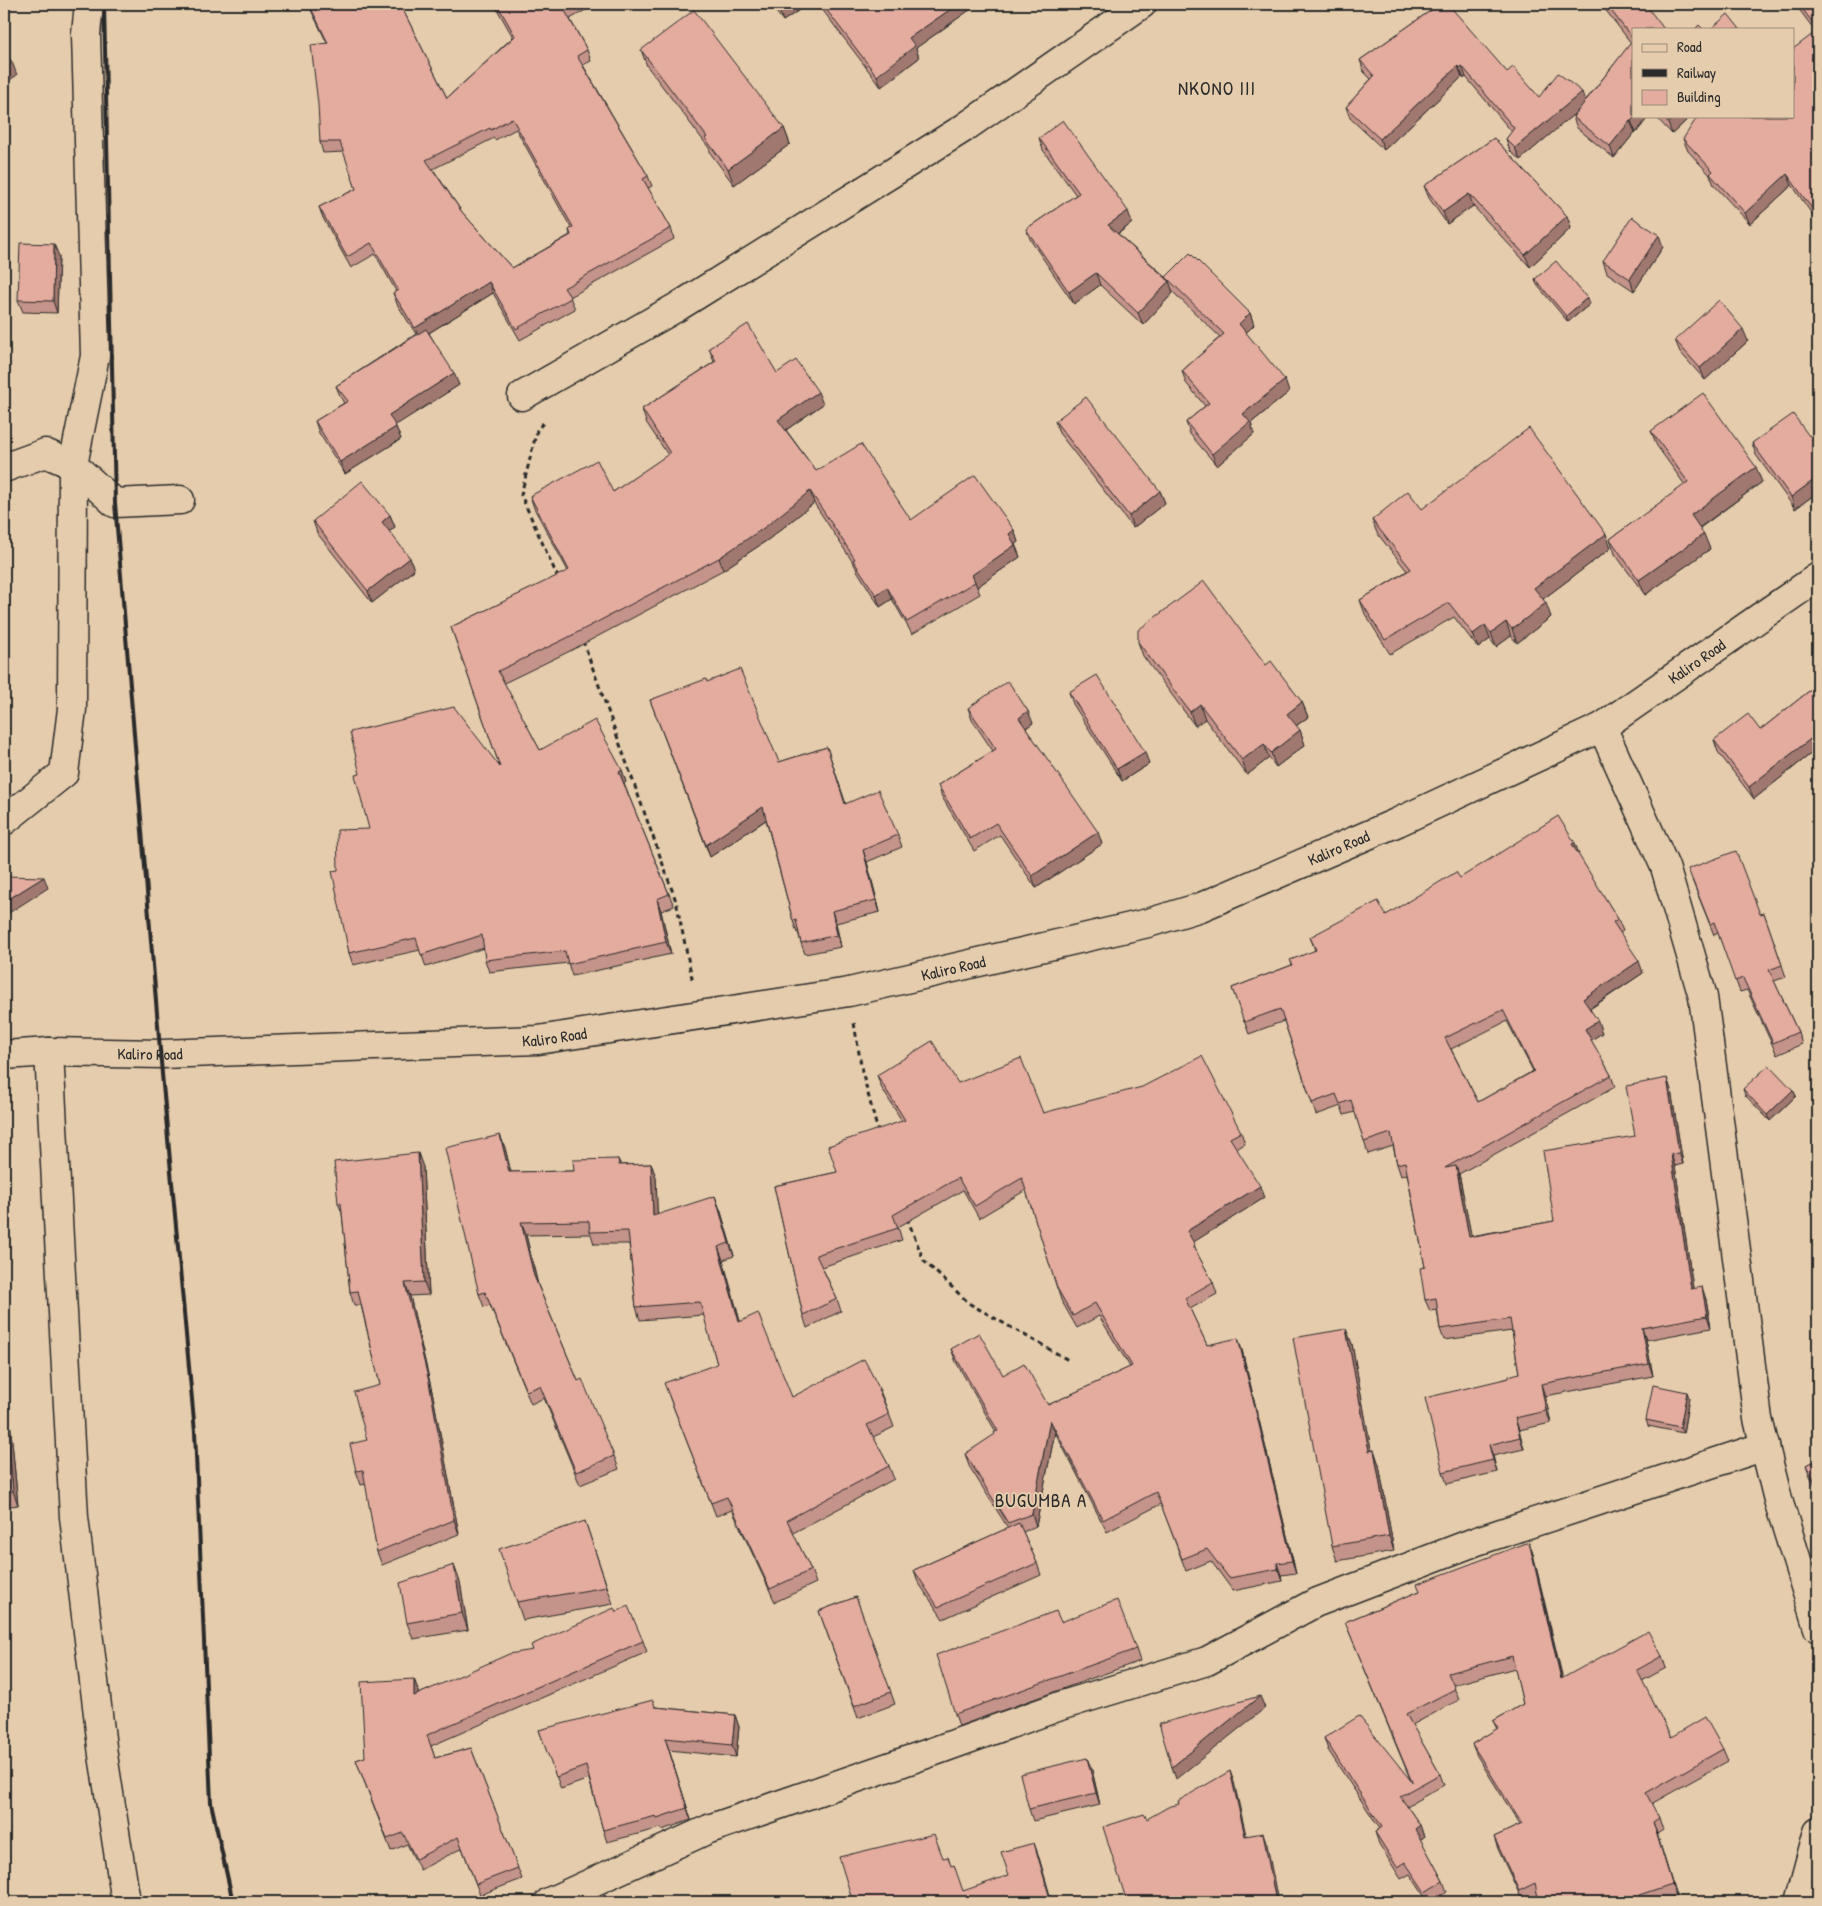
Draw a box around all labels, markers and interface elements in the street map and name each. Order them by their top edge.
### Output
legend [1632,28,1794,118]
text: Road [1677,36,1702,57]
text: Railway [1677,62,1716,83]
district label: NKONO III [1178,75,1256,101]
text: Building [1677,86,1721,107]
street label: Kaliro Road [1664,634,1730,689]
street label: Kaliro Road [1304,825,1373,871]
street label: Kaliro Road [919,950,987,986]
street label: Kaliro Road [522,1022,588,1052]
street label: Kaliro Road [117,1042,183,1065]
district label: BUGUMBA A [995,1487,1087,1513]

